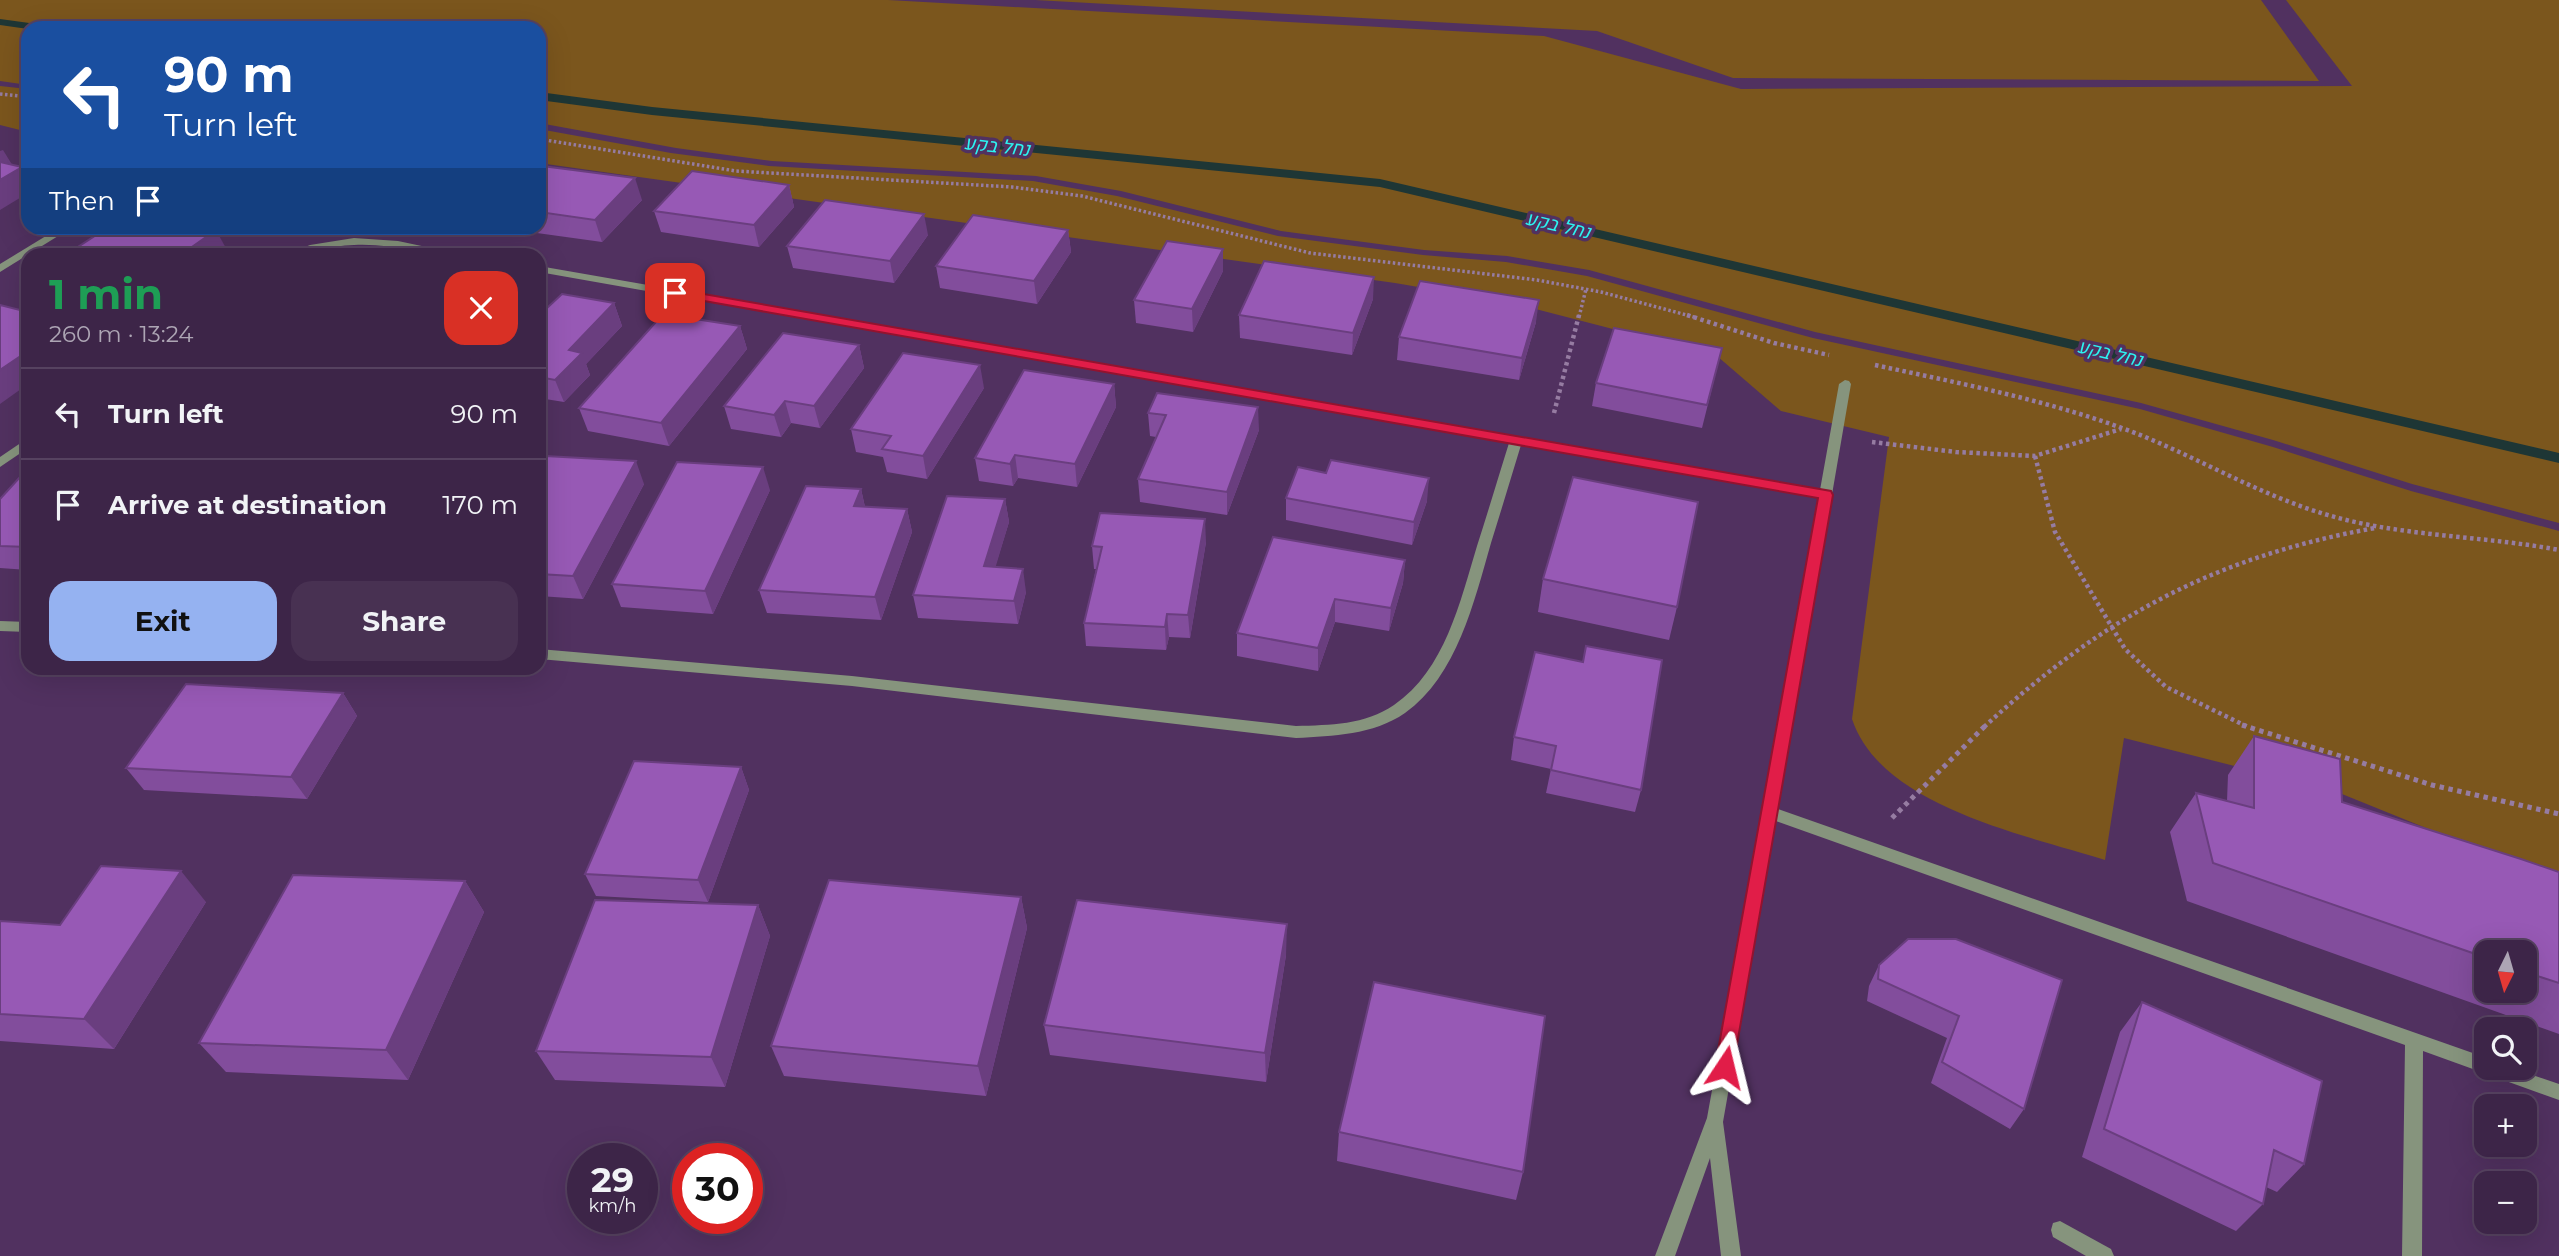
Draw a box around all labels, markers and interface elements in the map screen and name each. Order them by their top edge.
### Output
text: 90 m [164,45,294,104]
icon: left [49,49,140,140]
text: Turn left [164,105,298,144]
water label: נחל בקע [963,131,1032,161]
icon: arrive [129,182,167,220]
text: Then [49,185,115,217]
water label: נחל בקע [1523,206,1594,244]
pin [645,263,705,323]
text: 1 min [49,268,163,320]
button: close [444,271,518,345]
icon: arrive [656,274,694,312]
text: 260 m · 13:24 [49,320,193,348]
water label: נחל בקע [2075,334,2146,372]
icon: left [49,395,87,433]
text: Turn left [108,398,224,430]
text: 90 m [451,398,518,430]
icon: arrive [49,486,87,524]
text: Arrive at destination [108,489,387,521]
text: 170 m [442,489,518,521]
button: Exit [49,581,277,661]
button: Share [291,581,518,661]
north arrow [2474,940,2538,1003]
map controls [2474,940,2537,1234]
button: search [2474,1017,2537,1080]
position arrow [1688,1030,1762,1104]
button: + [2474,1094,2537,1157]
speed limit sign: 30 [672,1143,763,1234]
text: 29 [591,1158,634,1201]
button: − [2474,1171,2537,1234]
text: km/h [588,1195,637,1217]

